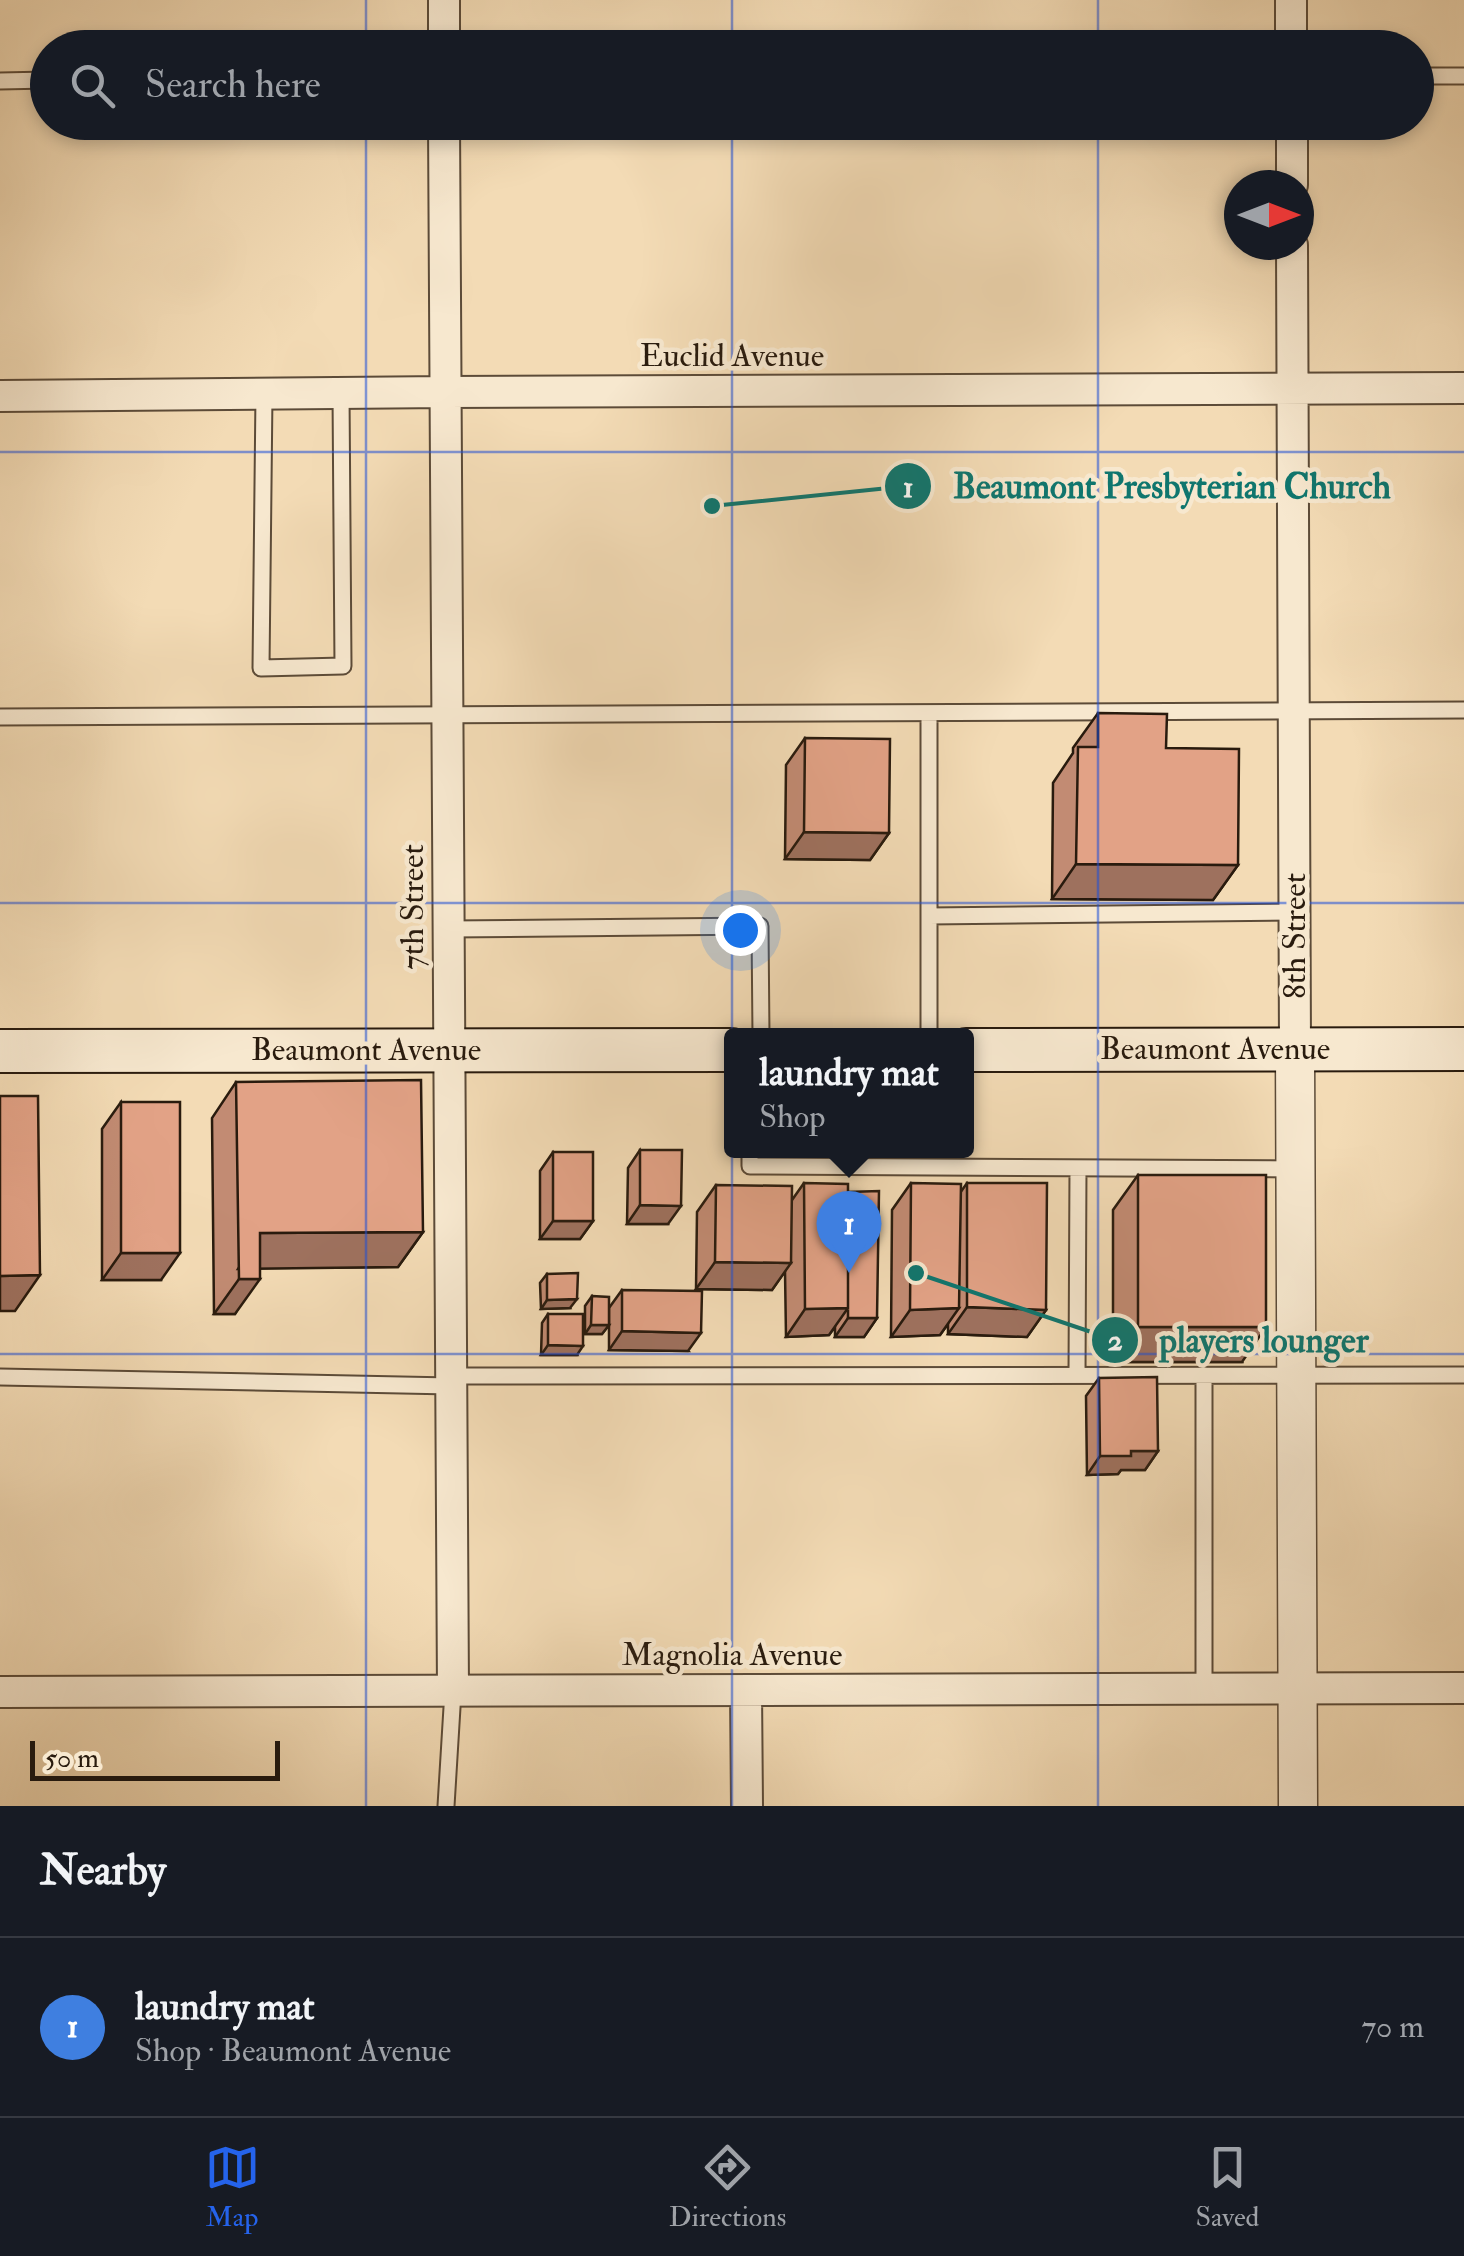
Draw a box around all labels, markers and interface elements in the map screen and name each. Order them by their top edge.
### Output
search box [30,30,1434,140]
icon: search [65,58,120,113]
text: Search here [145,61,321,109]
north arrow [1224,170,1314,260]
street label: Euclid Avenue [640,336,824,376]
callout: Beaumont Presbyterian Church [883,454,1411,519]
text: Beaumont Presbyterian Church [953,465,1392,510]
text: 1 [903,469,913,506]
street label: 7th Street [393,844,433,970]
street label: 8th Street [1275,873,1315,999]
your location [715,905,766,956]
popup [724,1028,974,1158]
street label: Beaumont Avenue [1100,1029,1330,1069]
street label: Beaumont Avenue [251,1030,481,1070]
text: laundry mat [759,1049,939,1097]
text: Shop [759,1097,825,1137]
pin: 1 [816,1190,882,1273]
callout: players lounger [1090,1307,1389,1372]
text: players lounger [1158,1319,1370,1364]
text: 2 [1107,1322,1123,1359]
street label: Magnolia Avenue [622,1635,842,1675]
scale bar [30,1736,280,1780]
text: 50 m [45,1741,99,1776]
text: Nearby [40,1845,166,1897]
text: laundry mat [135,1983,315,2031]
text: 1 [67,2007,78,2047]
text: 70 m [1361,2007,1424,2047]
text: Shop · Beaumont Avenue [135,2031,451,2071]
tab: Map [205,2140,260,2235]
tab: Directions [669,2140,786,2235]
tab: Saved [1195,2140,1259,2235]

